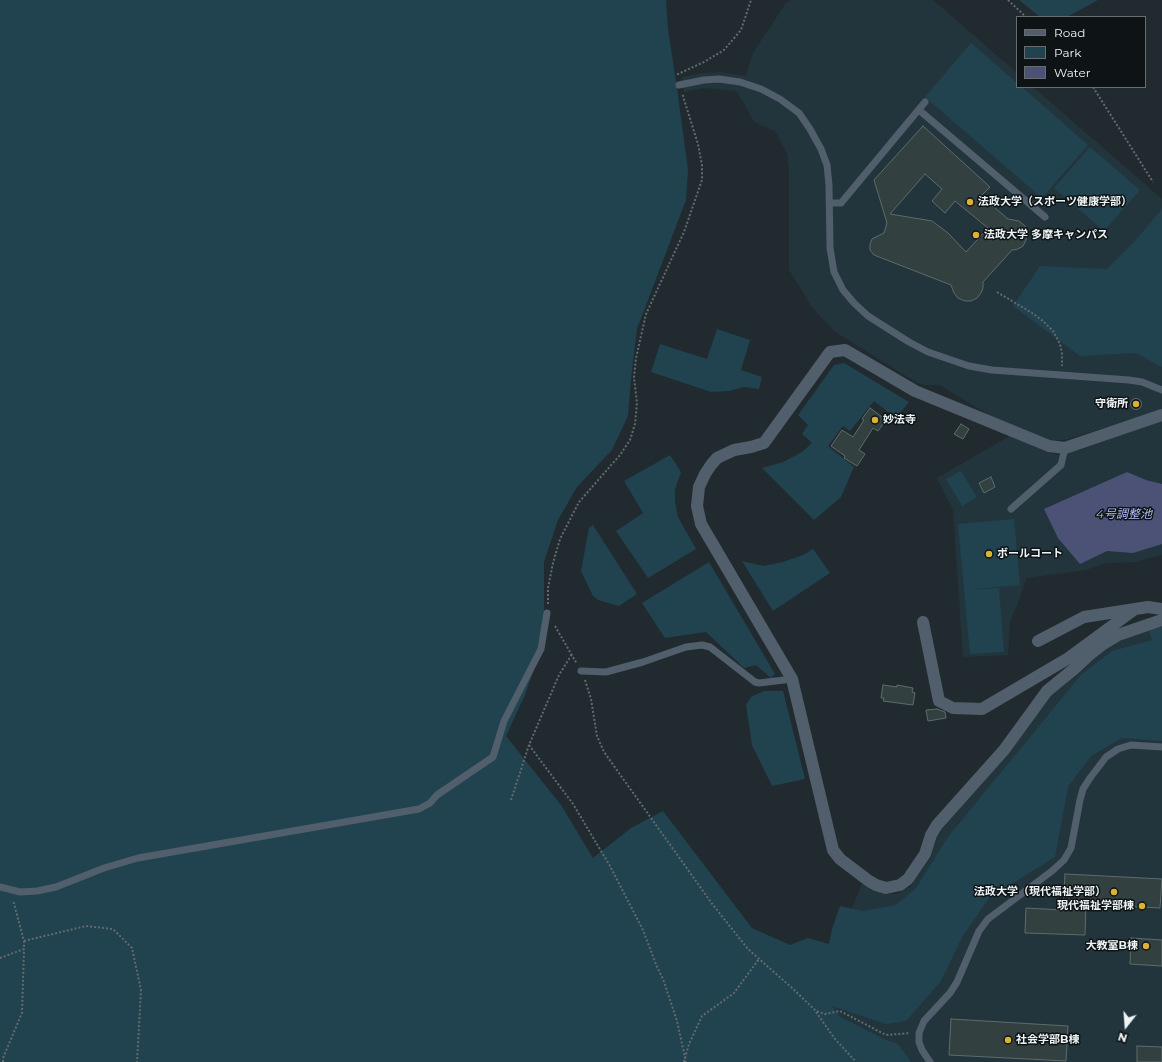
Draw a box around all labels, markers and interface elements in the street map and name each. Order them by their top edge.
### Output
legend [1016,16,1146,88]
text: Road [1054,25,1085,40]
text: Park [1054,45,1081,60]
text: Water [1054,65,1090,80]
place label: 法政大学（スポーツ健康学部） [978,195,1132,209]
marker: 法政大学（スポーツ健康学部） [965,197,975,207]
place label: 法政大学 多摩キャンパス [984,228,1108,242]
marker: 法政大学 多摩キャンパス [971,230,981,240]
place label: 守衛所 [1095,397,1128,411]
marker: 守衛所 [1131,399,1141,409]
place label: 妙法寺 [883,413,916,427]
marker: 妙法寺 [870,415,880,425]
water label: 4号調整池 [1096,507,1152,521]
place label: ボールコート [997,547,1063,561]
marker: ボールコート [984,549,994,559]
place label: 法政大学（現代福祉学部） [974,885,1106,899]
marker: 法政大学（現代福祉学部） [1109,887,1119,897]
place label: 現代福祉学部棟 [1057,899,1134,913]
marker: 現代福祉学部棟 [1137,901,1147,911]
place label: 大教室B棟 [1086,939,1138,953]
marker: 大教室B棟 [1141,941,1151,951]
north arrow [1106,1006,1146,1046]
text: N [1116,1029,1129,1045]
place label: 社会学部B棟 [1016,1033,1079,1047]
marker: 社会学部B棟 [1003,1035,1013,1045]

